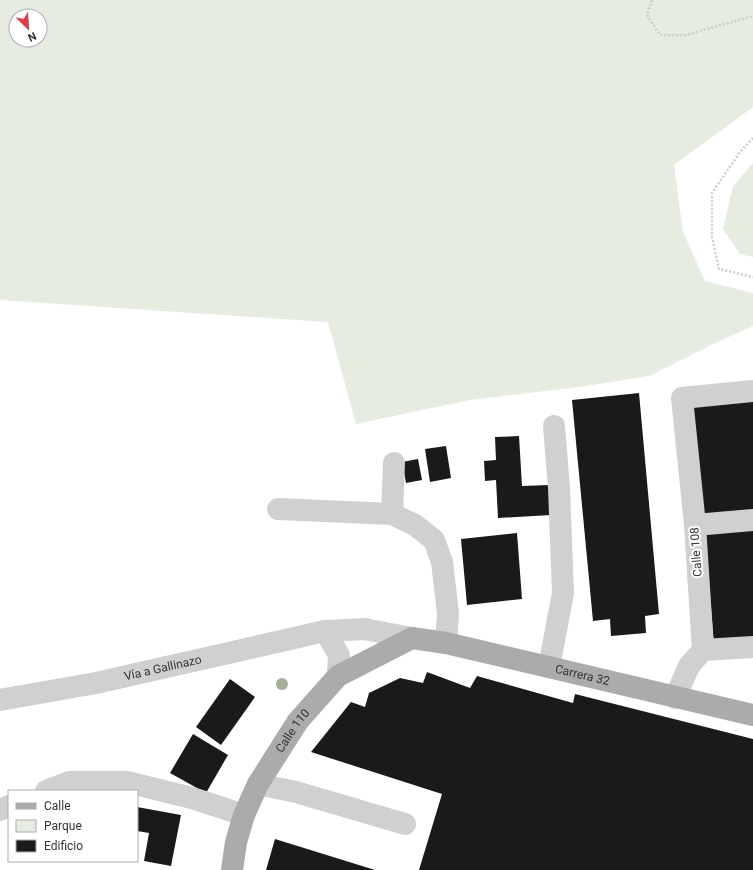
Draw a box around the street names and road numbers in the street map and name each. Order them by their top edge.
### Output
street label: Calle 108 [687,526,705,577]
street label: Vía a Gallinazo [123,652,203,683]
street label: Carrera 32 [554,662,611,688]
street label: Calle 110 [273,706,313,755]

